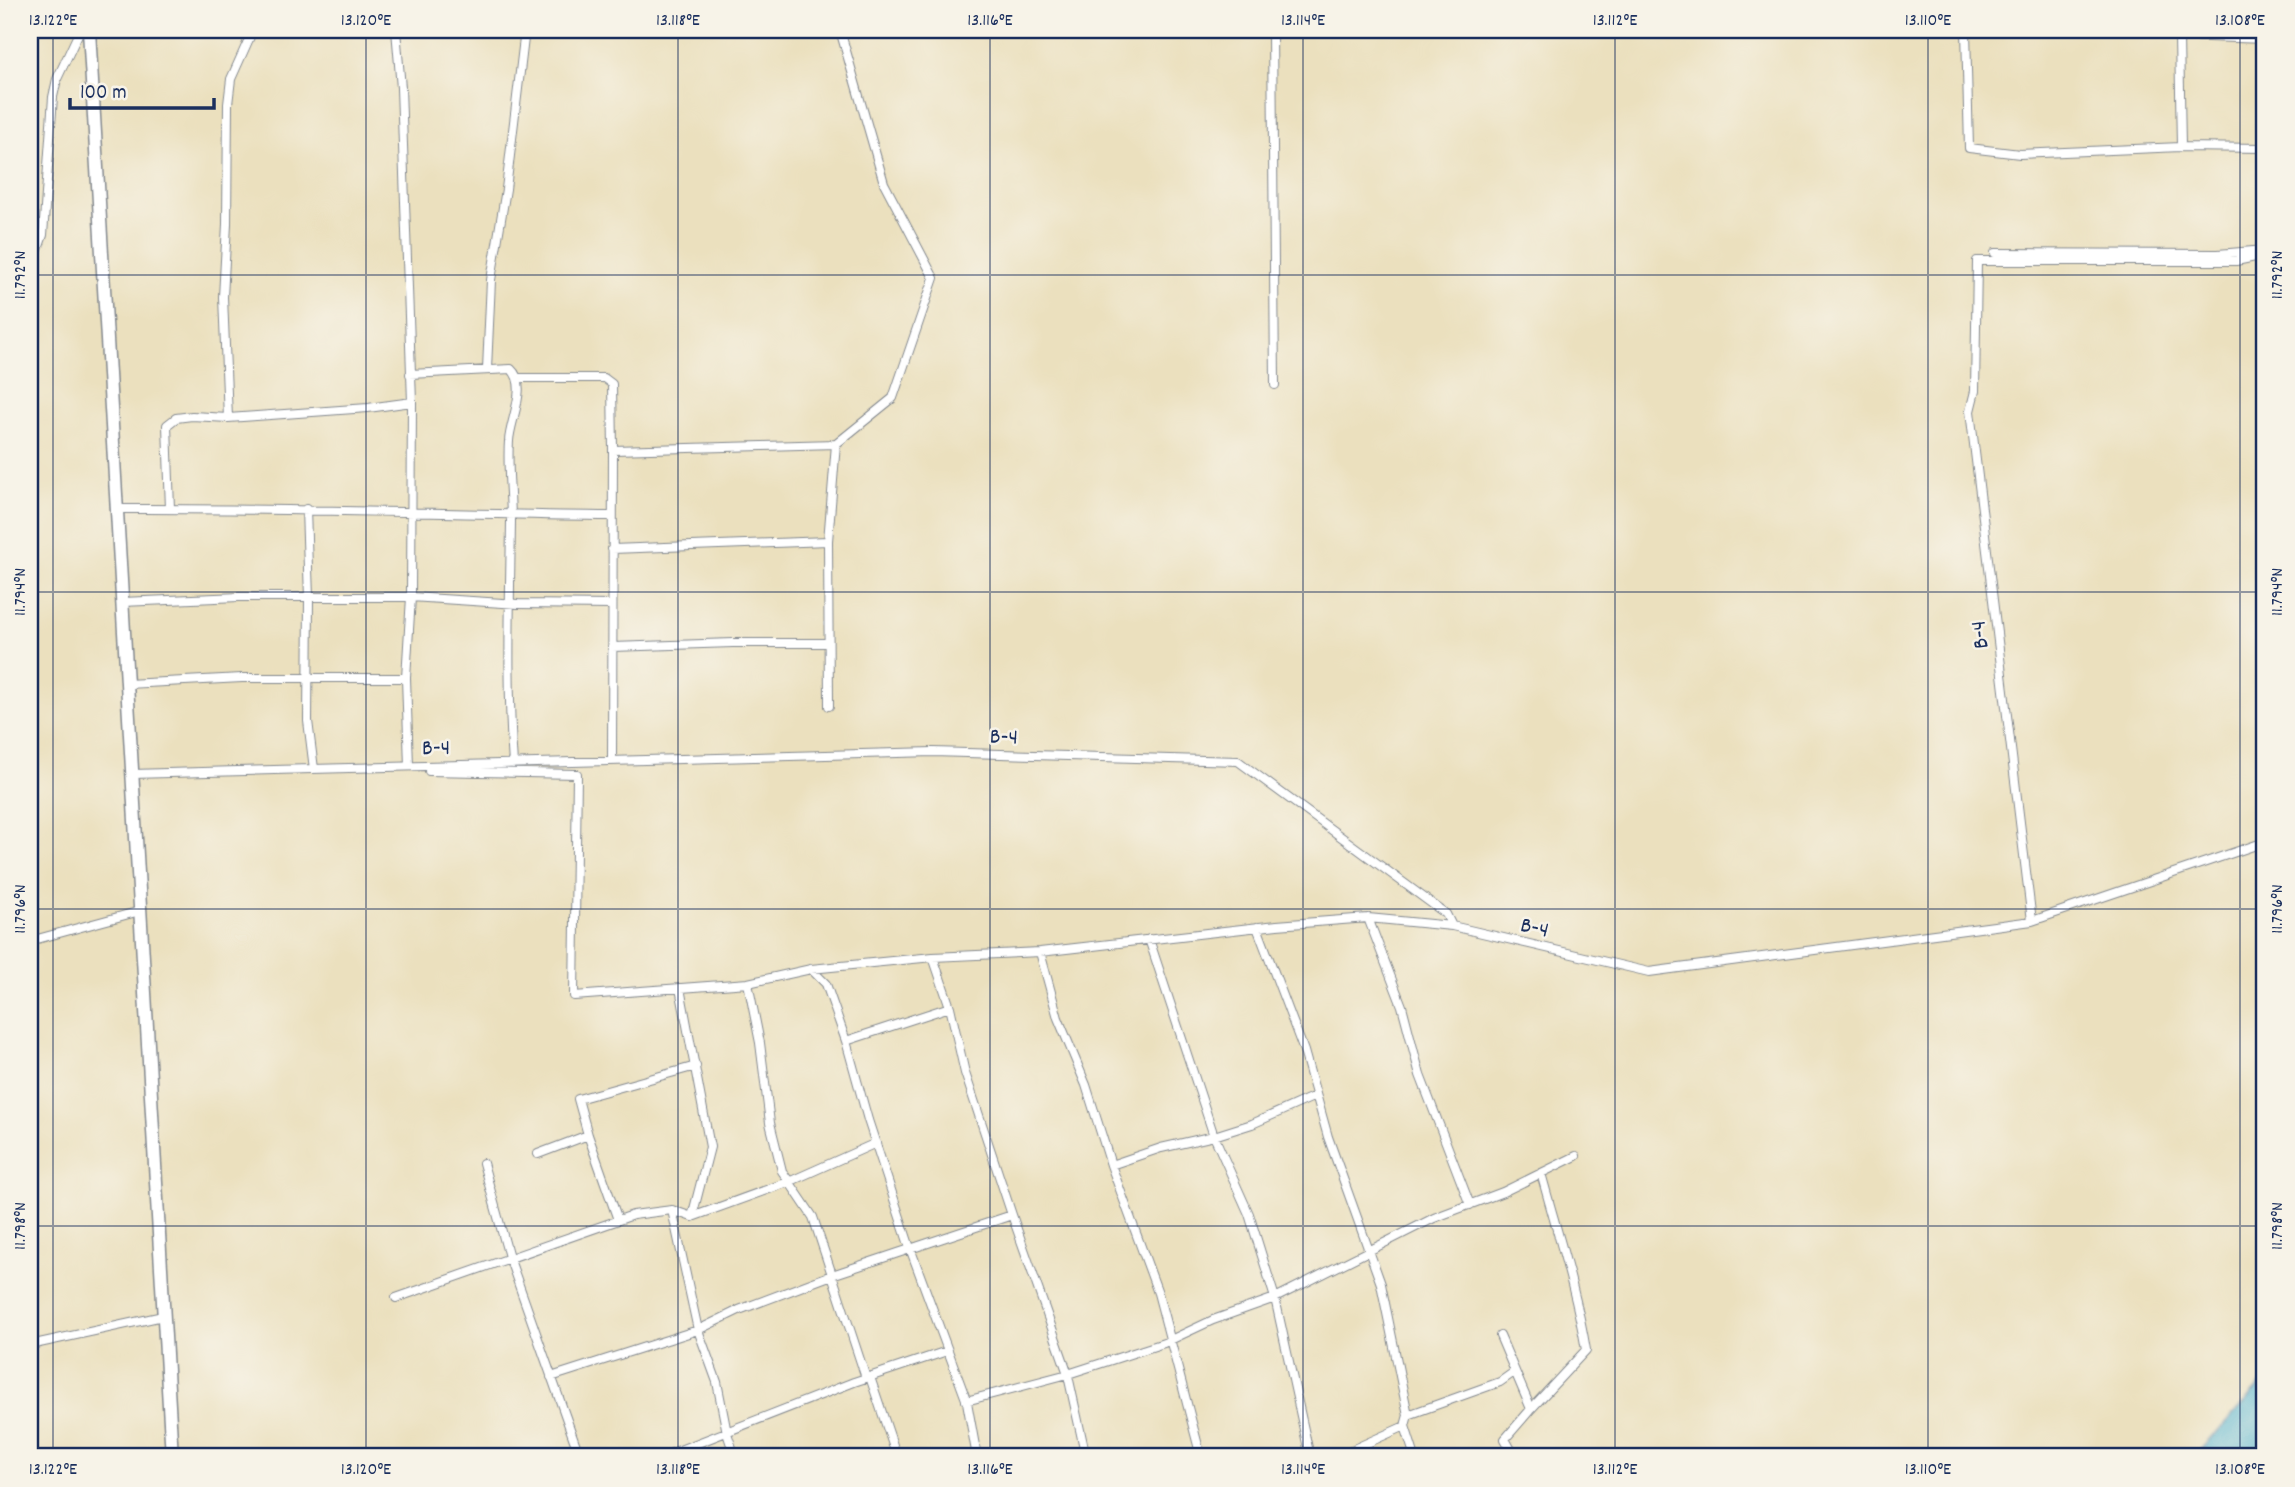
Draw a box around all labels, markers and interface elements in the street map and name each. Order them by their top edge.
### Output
text: 13.122°E [29,9,77,34]
text: 13.120°E [341,9,391,34]
text: 13.118°E [656,9,700,34]
text: 13.116°E [967,9,1013,34]
text: 13.114°E [1281,9,1325,34]
text: 13.112°E [1593,9,1637,34]
text: 13.110°E [1905,9,1951,34]
text: 13.108°E [2215,9,2265,34]
scale bar [70,66,214,110]
text: 100 m [80,79,127,109]
text: 11.792°N [9,251,34,299]
text: 11.792°N [2266,251,2291,299]
text: 11.794°N [9,568,34,616]
text: 11.794°N [2266,568,2291,616]
street label: B-4 [1963,619,2000,651]
street label: B-4 [989,722,1019,755]
street label: B-4 [422,733,451,766]
text: 11.796°N [9,884,34,934]
text: 11.796°N [2266,884,2291,934]
street label: B-4 [1517,910,1552,949]
text: 11.798°N [9,1202,34,1250]
text: 11.798°N [2266,1202,2291,1250]
text: 13.122°E [29,1458,77,1483]
text: 13.120°E [341,1458,391,1483]
text: 13.118°E [656,1458,700,1483]
text: 13.116°E [967,1458,1013,1483]
text: 13.114°E [1281,1458,1325,1483]
text: 13.112°E [1593,1458,1637,1483]
text: 13.110°E [1905,1458,1951,1483]
text: 13.108°E [2215,1458,2265,1483]

